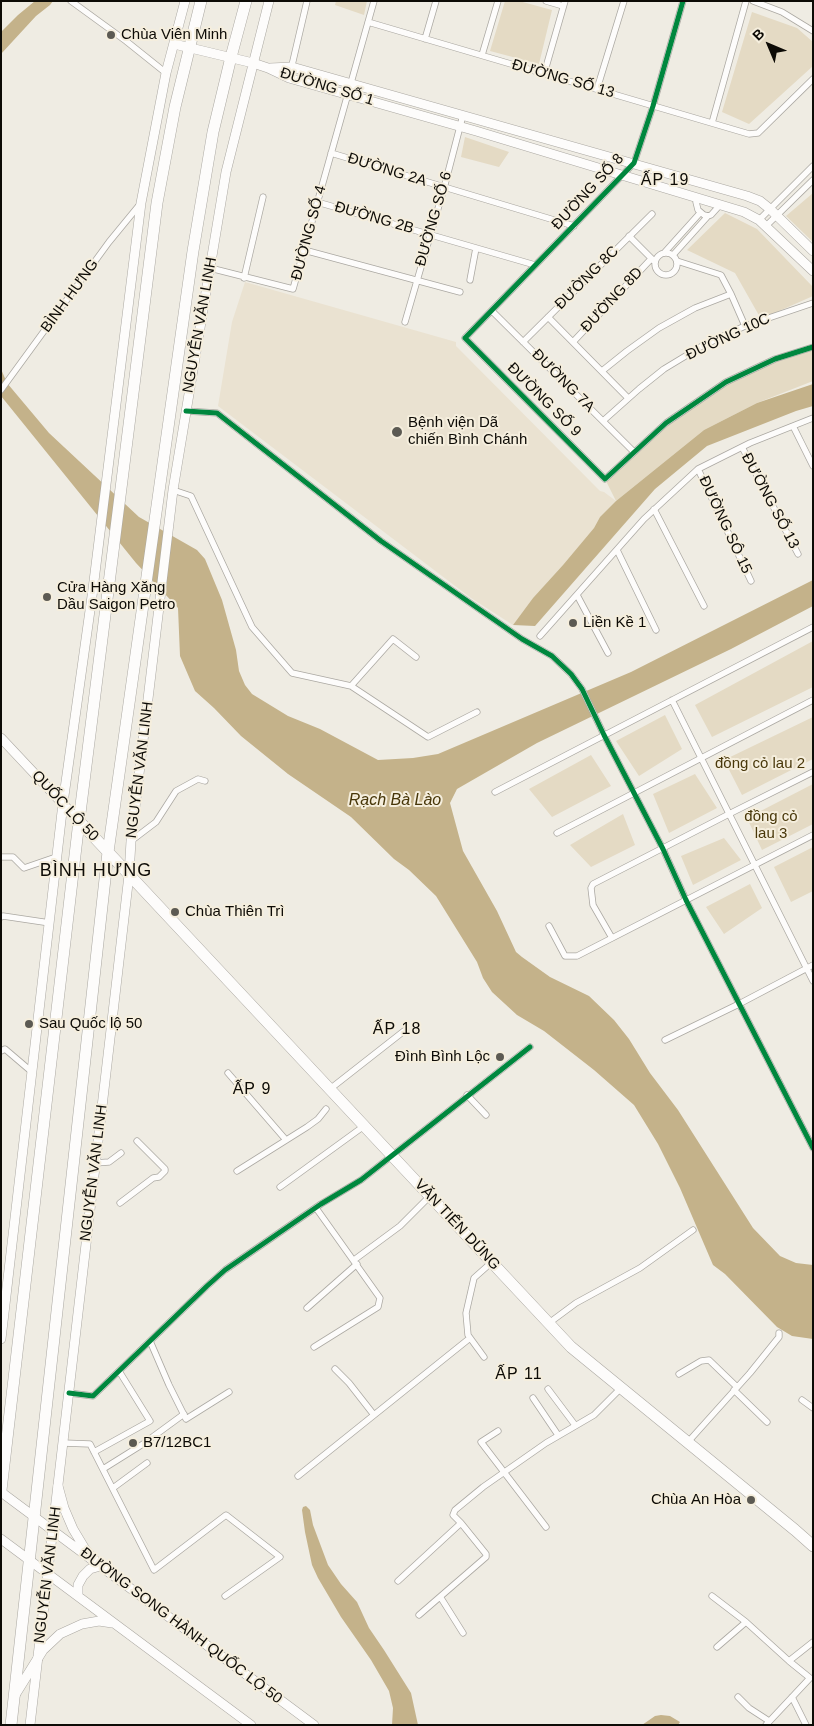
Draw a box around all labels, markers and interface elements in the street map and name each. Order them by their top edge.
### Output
north arrow [744,20,794,70]
text: B [749,25,768,44]
place label: Chùa Viên Minh [121,26,227,44]
marker: Chùa Viên Minh [105,29,117,41]
street label: ĐƯỜNG SỐ 13 [510,56,616,102]
street label: ĐƯỜNG SỐ 1 [278,64,376,110]
street label: ĐƯỜNG 2A [345,149,429,191]
street label: ĐƯỜNG SỐ 8 [548,150,628,234]
street label: ĐƯỜNG SỐ 6 [412,170,456,268]
district label: ẤP 19 [640,171,690,191]
street label: ĐƯỜNG SỐ 4 [288,184,330,282]
street label: ĐƯỜNG 2B [332,198,416,238]
street label: ĐƯỜNG 8C [552,243,622,313]
street label: BÌNH HƯNG [37,256,103,336]
street label: NGUYỄN VĂN LINH [179,256,221,394]
street label: ĐƯỜNG 8D [577,264,647,336]
street label: ĐƯỜNG 10C [683,310,773,364]
street label: ĐƯỜNG 7A [528,346,598,416]
street label: ĐƯỜNG SỐ 9 [503,359,585,441]
place label: Bệnh viện Dã chiến Bình Chánh [408,414,527,449]
marker: Bệnh viện Dã chiến Bình Chánh [390,425,404,439]
street label: ĐƯỜNG SỐ 13 [737,450,803,552]
street label: ĐƯỜNG SÔ 15 [695,473,755,577]
place label: Cửa Hàng Xăng Dầu Saigon Petro [57,579,175,614]
marker: Cửa Hàng Xăng Dầu Saigon Petro [41,591,53,603]
place label: Liền Kề 1 [583,614,646,632]
marker: Liền Kề 1 [567,617,579,629]
street label: NGUYỄN VĂN LINH [123,701,157,839]
park label: đồng cỏ lau 2 [715,755,805,773]
street label: QUỐC LỘ 50 [28,767,102,845]
water label: Rạch Bà Lào [349,791,441,811]
park label: đồng cỏ lau 3 [744,808,798,843]
district label: BÌNH HƯNG [39,860,153,882]
place label: Chùa Thiên Trì [185,903,284,921]
marker: Chùa Thiên Trì [169,906,181,918]
place label: Sau Quốc lộ 50 [39,1015,142,1033]
marker: Sau Quốc lộ 50 [23,1018,35,1030]
district label: ẤP 18 [372,1020,422,1040]
place label: Đình Bình Lộc [395,1048,490,1066]
marker: Đình Bình Lộc [494,1051,506,1063]
district label: ẤP 9 [232,1080,272,1100]
street label: NGUYỄN VĂN LINH [77,1104,111,1242]
street label: VĂN TIẾN DŨNG [410,1176,504,1274]
district label: ẤP 11 [495,1365,543,1385]
place label: B7/12BC1 [143,1434,211,1452]
marker: B7/12BC1 [127,1437,139,1449]
place label: Chùa An Hòa [651,1491,741,1509]
marker: Chùa An Hòa [745,1494,757,1506]
street label: NGUYỄN VĂN LINH [31,1506,65,1644]
street label: ĐƯỜNG SONG HÀNH QUỐC LỘ 50 [76,1544,286,1708]

